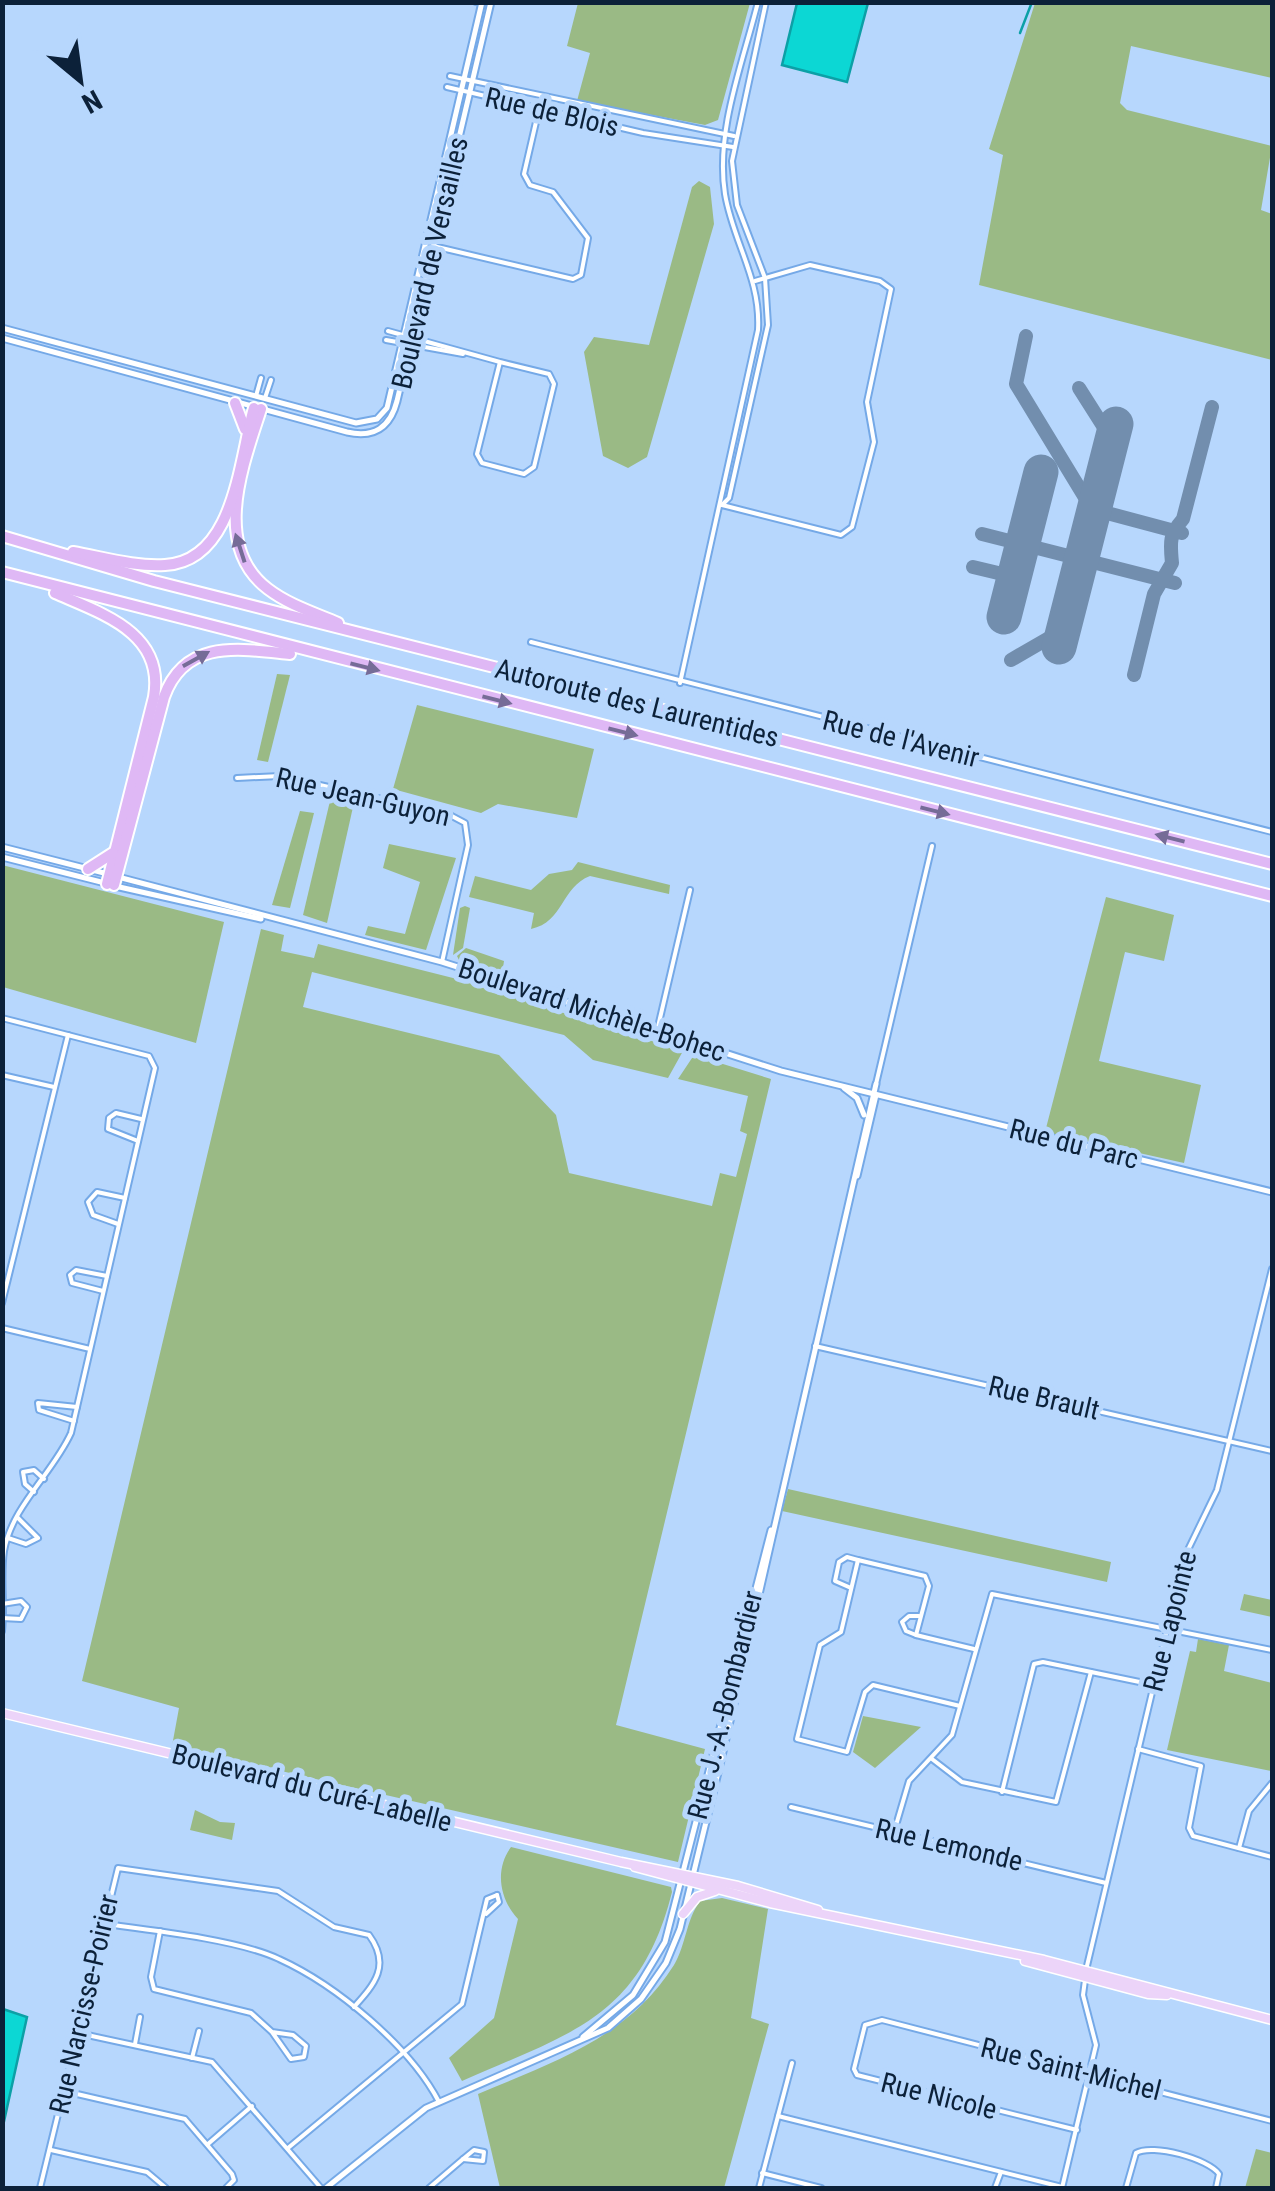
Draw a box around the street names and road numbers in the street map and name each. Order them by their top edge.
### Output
street label: Rue de Blois [482,81,622,143]
street label: Boulevard de Versailles [385,134,475,392]
street label: Autoroute des Laurentides [492,652,782,754]
street label: Rue de l'Avenir [819,704,983,774]
street label: Rue Jean-Guyon [273,761,453,833]
street label: Boulevard Michèle-Bohec [454,951,730,1069]
street label: Rue du Parc [1006,1112,1142,1176]
street label: Rue Brault [985,1369,1103,1427]
street label: Rue Lapointe [1137,1547,1203,1695]
street label: Rue J.-A.-Bombardier [681,1587,769,1823]
street label: Boulevard du Curé-Labelle [169,1737,455,1839]
street label: Rue Lemonde [872,1812,1026,1878]
street label: Rue Narcisse-Poirier [43,1891,125,2117]
street label: Rue Saint-Michel [977,2031,1165,2107]
street label: Rue Nicole [878,2066,1000,2126]

